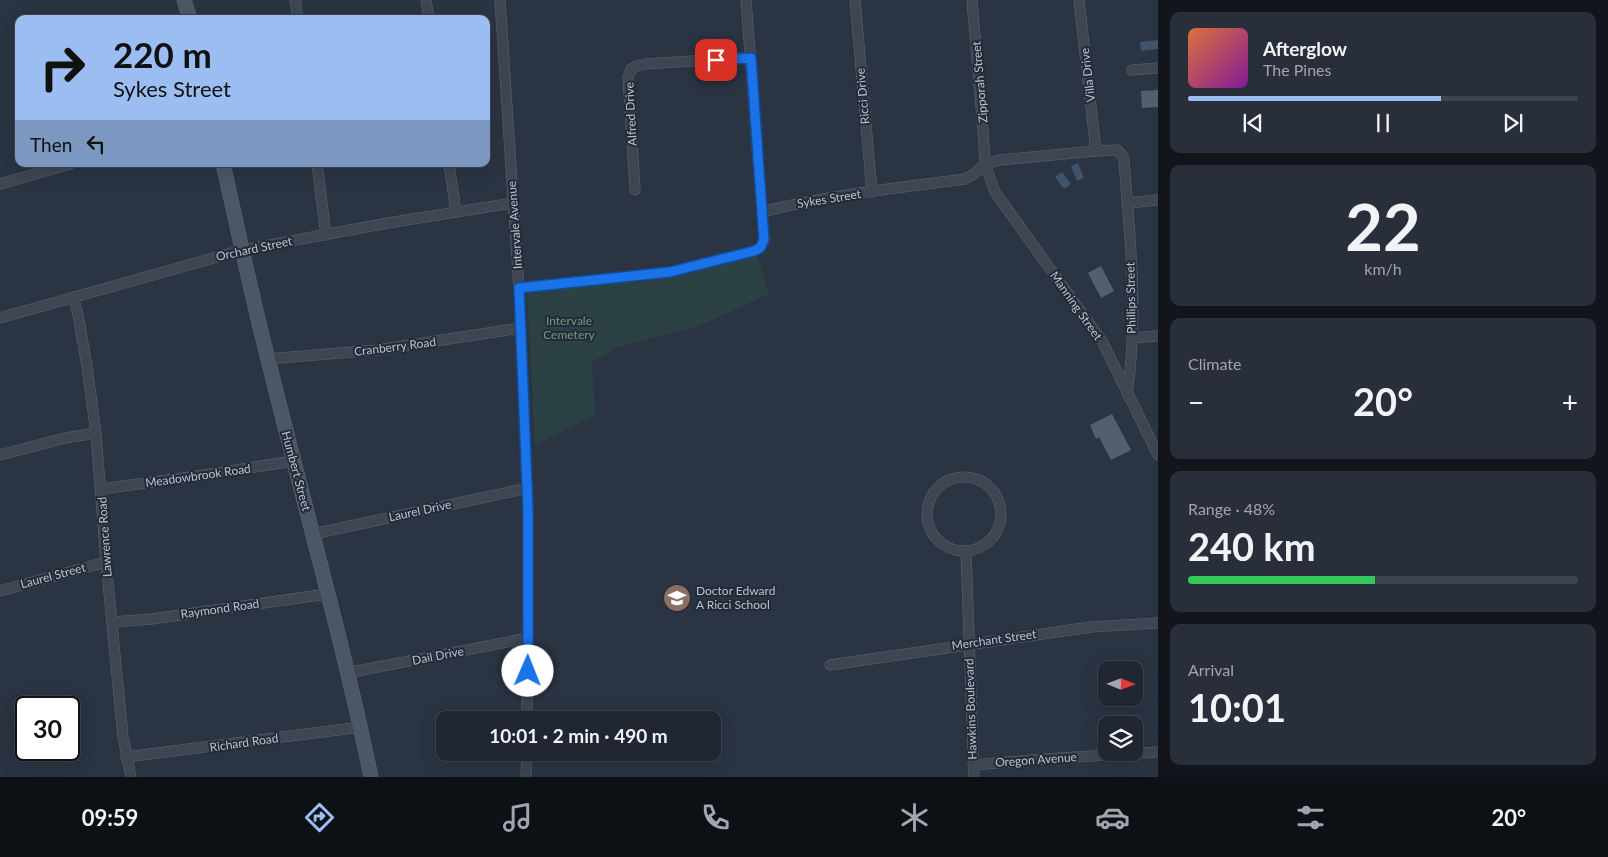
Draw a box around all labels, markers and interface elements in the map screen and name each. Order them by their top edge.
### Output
text: 220 m [113,33,212,75]
icon: right [30,35,95,100]
text: Afterglow [1263,37,1347,60]
pin [695,39,737,81]
street label: Zipporah Street [968,40,991,124]
icon: arrive [702,46,730,74]
street label: Villa Drive [1077,47,1098,103]
text: The Pines [1263,60,1332,79]
street label: Ricci Drive [853,67,872,125]
text: Sykes Street [113,75,231,102]
street label: Alfred Drive [621,82,640,146]
icon: previous [1239,109,1267,137]
icon: pause [1369,109,1397,137]
icon: next [1499,109,1527,137]
icon: left [82,130,110,158]
text: Then [30,133,72,156]
street label: Intervale Avenue [504,180,525,270]
street label: Sykes Street [796,186,863,211]
text: 22 [1345,187,1421,265]
street label: Orchard Street [214,233,294,264]
text: km/h [1364,259,1402,278]
street label: Phillips Street [1122,261,1139,334]
street label: Manning Street [1047,268,1106,344]
park label: Intervale Cemetery [543,313,596,342]
street label: Cranberry Road [353,334,437,359]
text: Climate [1188,354,1241,373]
text: 20° [1353,378,1413,424]
text: − [1188,385,1204,419]
text: + [1562,385,1578,419]
street label: Humbert Street [279,429,315,513]
street label: Meadowbrook Road [144,461,252,490]
street label: Lawrence Road [94,496,115,578]
street label: Laurel Drive [387,497,453,524]
text: Range · 48% [1188,499,1275,518]
text: 240 km [1188,523,1316,569]
street label: Laurel Street [19,559,88,591]
school or university icon: Doctor Edward A Ricci School [662,583,692,613]
place label: Doctor Edward A Ricci School [696,583,775,612]
street label: Raymond Road [180,596,260,621]
street label: Merchant Street [951,626,1038,653]
street label: Dail Drive [411,643,465,668]
position arrow [501,644,553,696]
street label: Hawkins Boulevard [961,658,980,760]
text: Arrival [1188,660,1234,679]
north arrow [1098,661,1142,706]
map controls [1098,661,1143,761]
text: 10:01 [1188,684,1286,730]
speed limit sign: 30 [15,696,80,761]
button: layers [1098,716,1143,761]
text: 10:01 · 2 min · 490 m [489,724,668,747]
street label: Richard Road [209,730,279,755]
street label: Oregon Avenue [995,749,1077,770]
icon: directions [302,800,337,835]
icon: music [500,800,535,835]
icon: phone [698,800,733,835]
icon: climate [897,800,932,835]
icon: car [1095,800,1130,835]
icon: filters [1293,800,1328,835]
text: 09:59 [82,804,138,831]
text: 20° [1492,804,1526,831]

